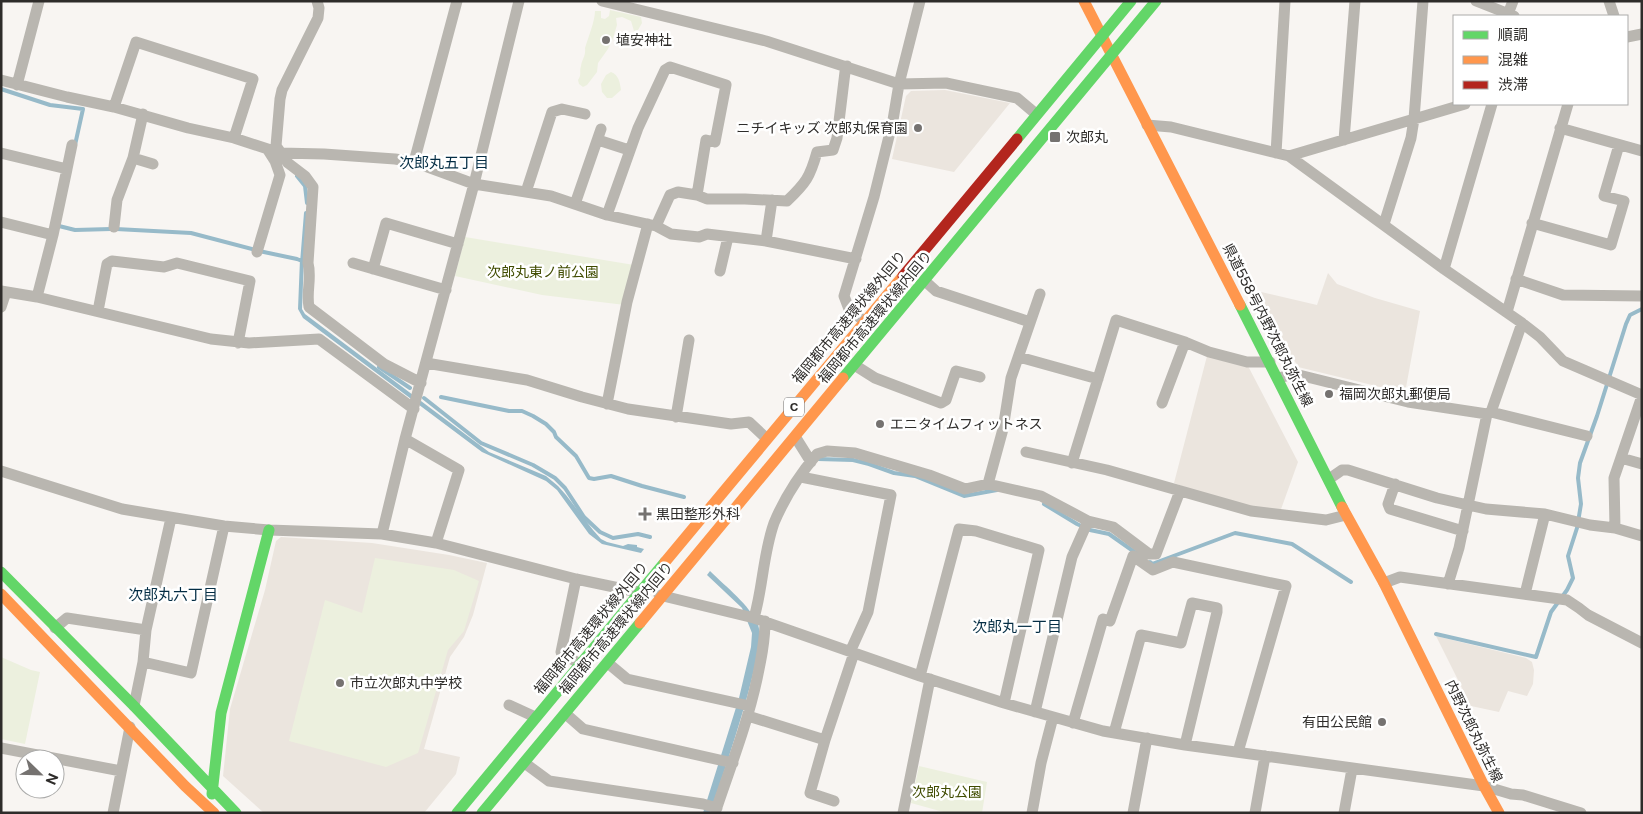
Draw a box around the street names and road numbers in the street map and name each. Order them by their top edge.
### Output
street label: 県道558号内野次郎丸弥生線 [1220,241,1316,409]
street label: 福岡都市高速環状線外回り [789,248,909,386]
street label: 福岡都市高速環状線内回り [815,248,935,386]
road number: C [784,398,804,417]
street label: 福岡都市高速環状線外回り [531,559,651,697]
street label: 福岡都市高速環状線内回り [556,559,676,697]
street label: 内野次郎丸弥生線 [1442,677,1506,785]

